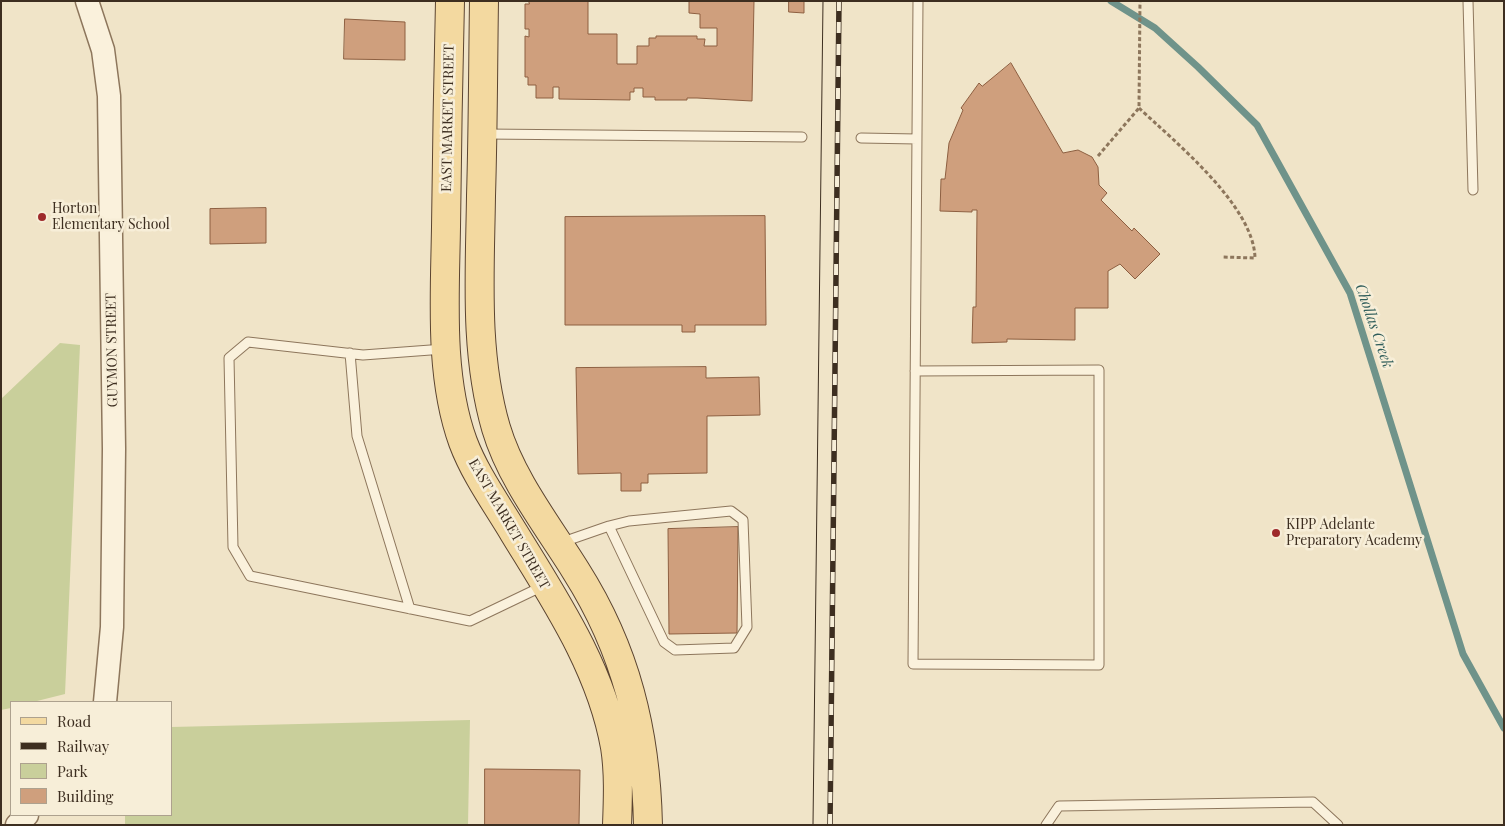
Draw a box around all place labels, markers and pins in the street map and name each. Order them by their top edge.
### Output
place label: Horton Elementary School [52,201,170,233]
marker: Horton Elementary School [36,211,48,223]
place label: KIPP Adelante Preparatory Academy [1286,517,1422,550]
marker: KIPP Adelante Preparatory Academy [1270,527,1282,539]

